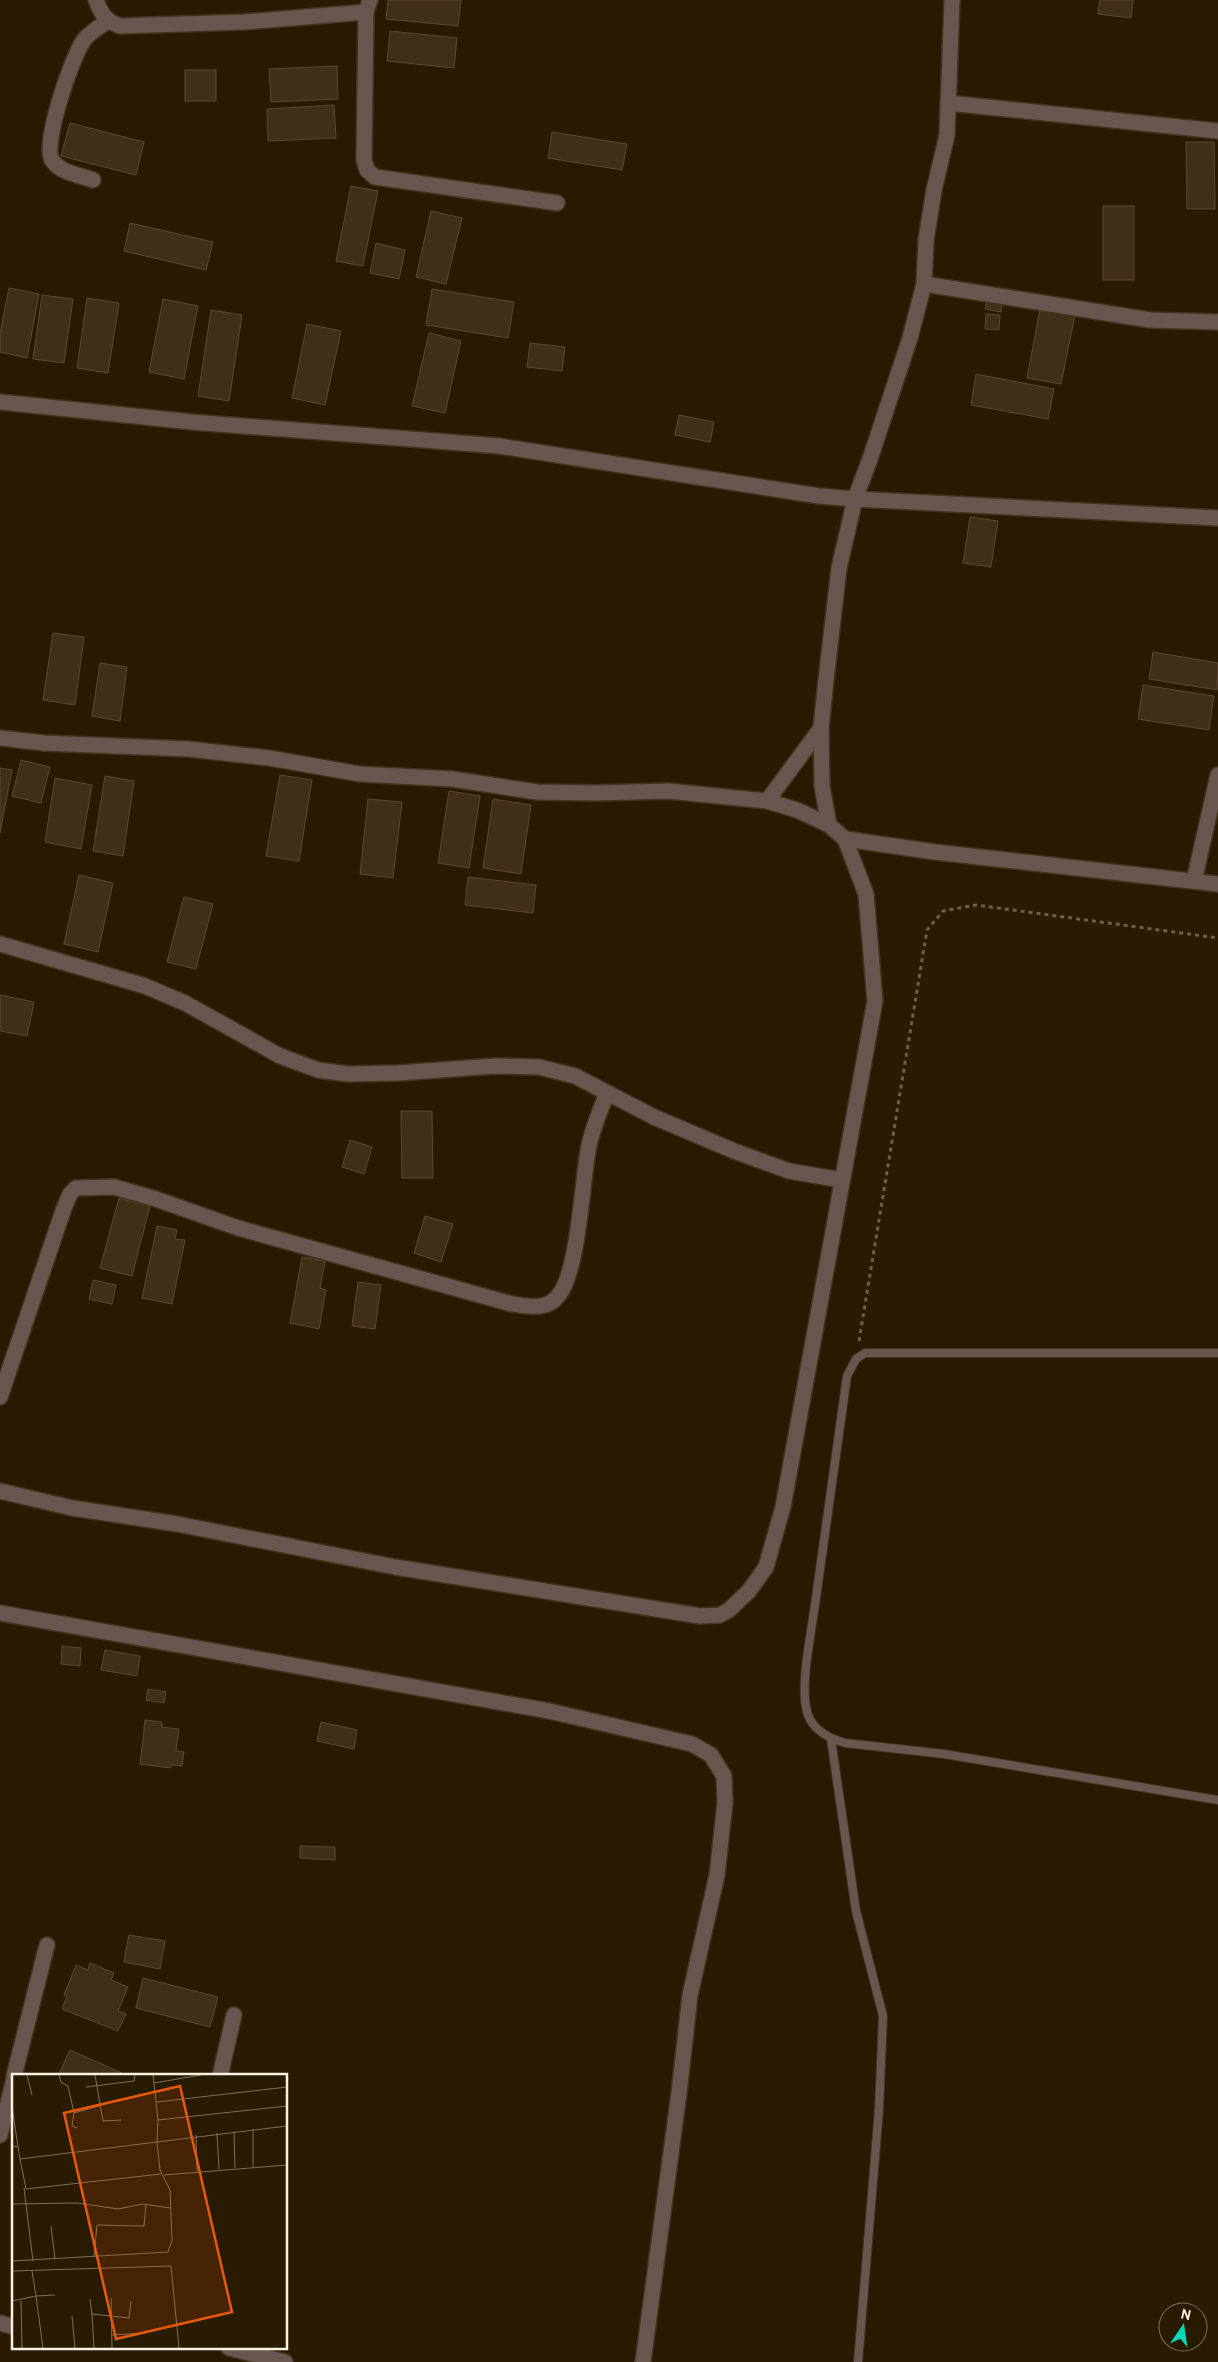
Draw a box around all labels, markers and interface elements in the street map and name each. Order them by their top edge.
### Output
inset map [12,2074,288,2350]
north arrow [1158,2302,1208,2352]
text: N [1179,2306,1192,2325]

